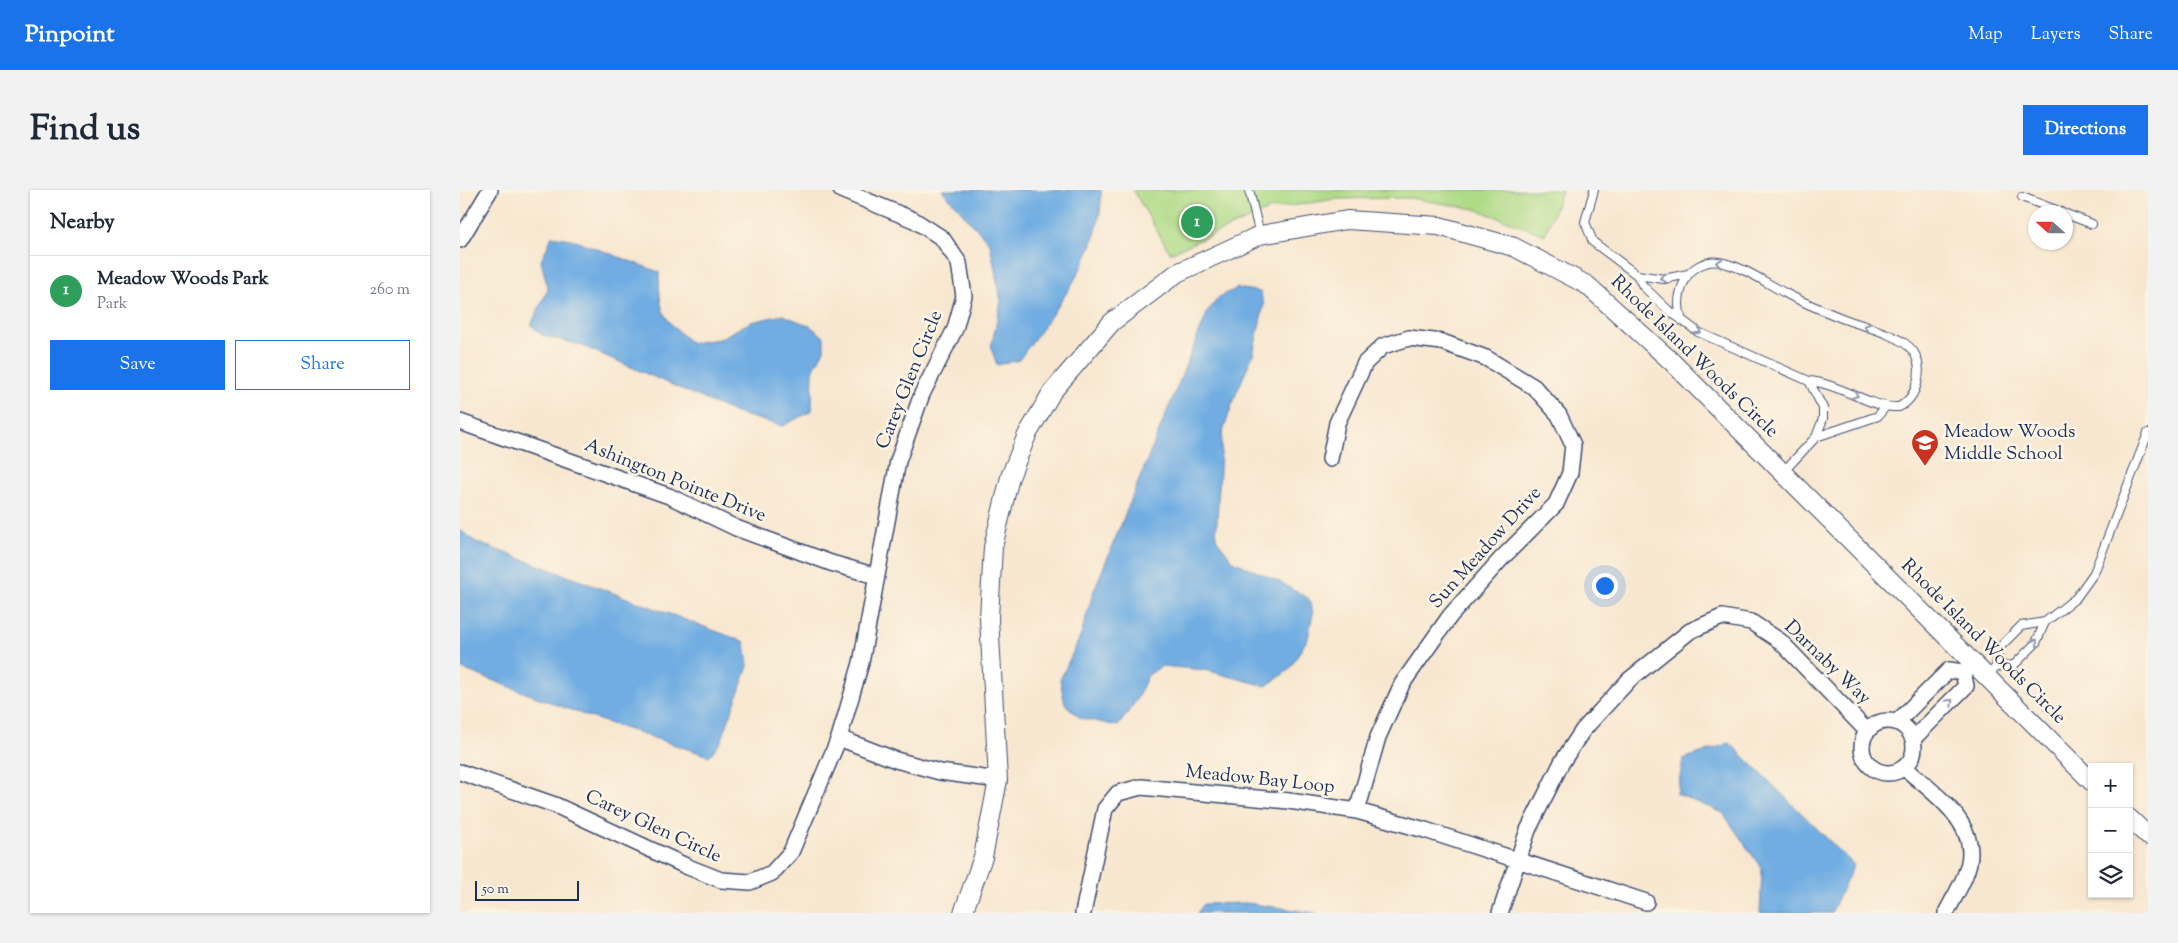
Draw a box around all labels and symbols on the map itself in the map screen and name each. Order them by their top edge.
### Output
pin: 1 [1181,203,1213,241]
north arrow [2028,205,2073,250]
one-way arrow [1714,259,1723,269]
street label: Rhode Island Woods Circle [1604,269,1784,445]
one-way arrow [1658,272,1666,283]
street label: Carey Glen Circle [870,306,950,453]
one-way arrow [1864,323,1872,333]
one-way arrow [1692,325,1701,335]
one-way arrow [1850,389,1859,399]
place label: Meadow Woods Middle School [1944,419,2075,468]
school or university icon: Meadow Woods Middle School [1910,428,1940,467]
street label: Ashington Pointe Drive [580,432,770,530]
street label: Sun Meadow Drive [1424,481,1548,615]
street label: Rhode Island Woods Circle [1894,553,2072,731]
your location [1592,573,1618,599]
street label: Darnaby Way [1777,614,1877,712]
one-way arrow [2029,638,2038,648]
one-way arrow [1944,699,1953,708]
street label: Meadow Bay Loop [1184,759,1336,801]
street label: Carey Glen Circle [580,784,726,870]
scale bar [475,878,579,901]

